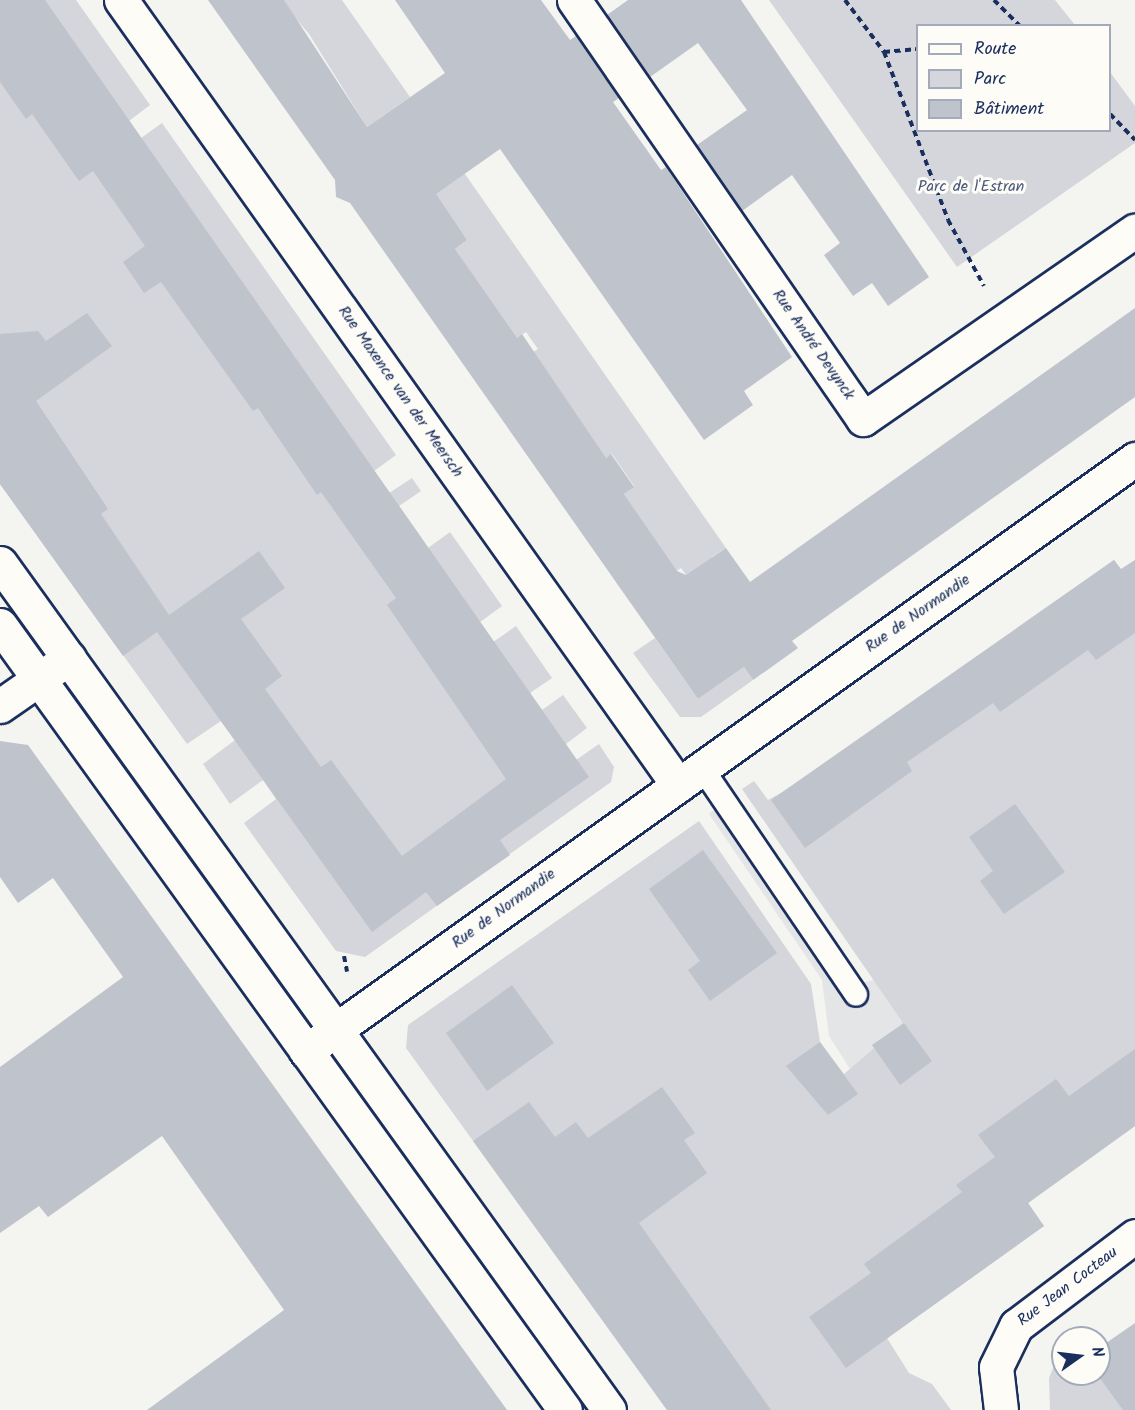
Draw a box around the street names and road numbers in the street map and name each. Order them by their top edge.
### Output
street label: Rue André Devynck [768,286,858,404]
street label: Rue Maxence van der Meersch [333,303,467,481]
street label: Rue de Normandie [862,571,974,657]
street label: Rue de Normandie [448,865,560,953]
street label: Rue Jean Cocteau [1014,1243,1122,1331]

